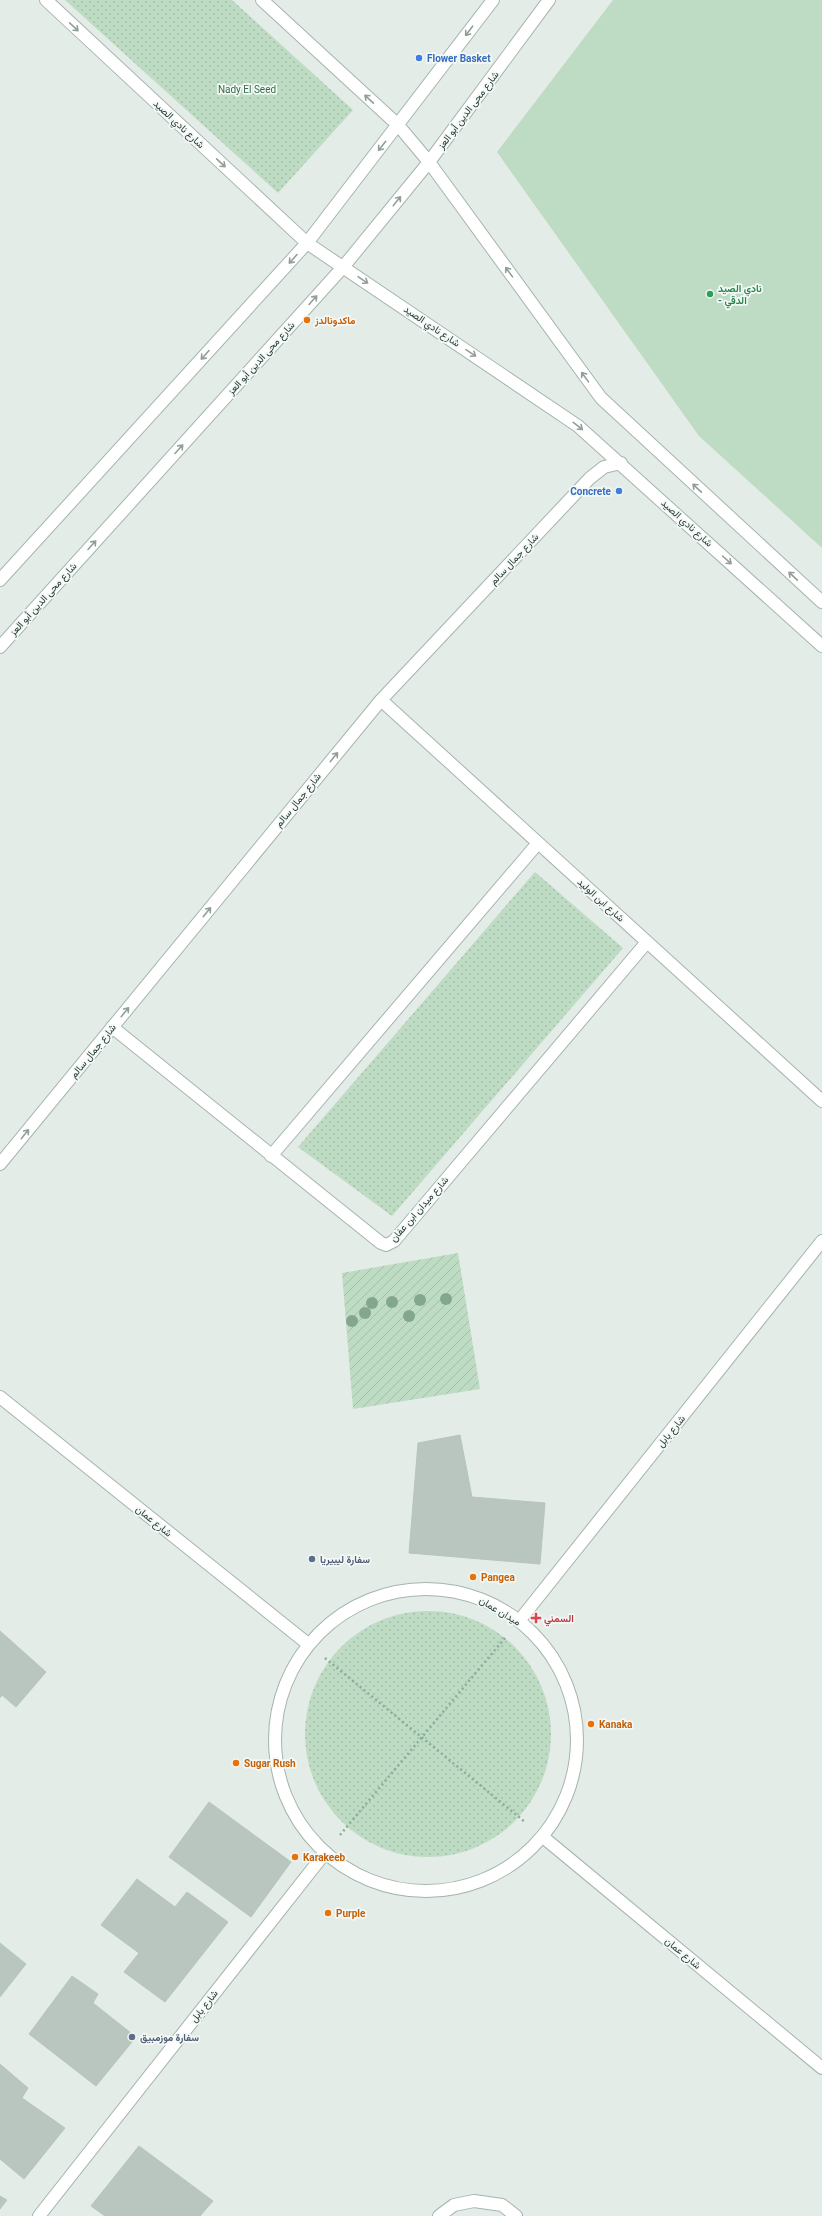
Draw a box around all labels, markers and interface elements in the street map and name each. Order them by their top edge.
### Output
one-way arrow [69,22,80,31]
one-way arrow [465,26,473,37]
marker: Flower Basket [414,53,424,63]
place label: Flower Basket [427,53,491,64]
street label: شارع محى الدين أبو العز [435,69,502,152]
park label: Nady El Seed [218,84,276,95]
one-way arrow [364,94,374,103]
street label: شارع نادي الصيد [149,98,207,152]
one-way arrow [378,140,386,151]
one-way arrow [216,158,226,167]
one-way arrow [393,196,402,206]
one-way arrow [288,254,297,264]
one-way arrow [505,266,513,277]
one-way arrow [358,276,369,284]
place label: نادي الصيد - الدقي [718,283,762,309]
marker: نادي الصيد - الدقي [705,289,715,299]
one-way arrow [309,295,318,305]
street label: شارع نادي الصيد [400,303,462,351]
marker: ماكدونالدز [302,315,312,325]
place label: ماكدونالدز [314,315,356,327]
street label: شارع محى الدين أبو العز [225,319,297,398]
one-way arrow [465,349,476,357]
one-way arrow [200,350,210,360]
one-way arrow [581,372,589,383]
one-way arrow [573,422,584,430]
one-way arrow [174,444,183,454]
one-way arrow [693,484,703,493]
place label: Concrete [570,486,612,497]
marker: Concrete [614,486,624,496]
street label: شارع نادي الصيد [657,497,715,551]
street label: شارع جمال سالم [487,531,541,588]
one-way arrow [87,540,97,550]
one-way arrow [722,555,732,564]
street label: شارع محى الدين أبو العز [7,560,79,639]
one-way arrow [788,571,798,580]
one-way arrow [330,751,339,762]
street label: شارع جمال سالم [273,771,324,830]
street label: شارع ابن الوليد [575,876,627,925]
one-way arrow [203,906,212,917]
one-way arrow [120,1007,129,1017]
street label: شارع جمال سالم [68,1022,119,1081]
one-way arrow [20,1129,29,1140]
street label: شارع ميدان ابن عفان [388,1174,451,1245]
street label: شارع بابل [655,1413,688,1450]
street label: شارع عمان [133,1503,174,1540]
marker: سفارة ليبيريا [307,1554,317,1564]
place label: سفارة ليبيريا [320,1554,370,1566]
marker: Pangea [468,1572,478,1582]
place label: Pangea [481,1572,515,1583]
street label: ميدان عمان [477,1594,523,1628]
marker: السمني [531,1613,541,1623]
place label: السمني [544,1613,574,1627]
marker: Kanaka [586,1719,596,1729]
place label: Kanaka [599,1719,633,1730]
marker: Sugar Rush [231,1758,241,1768]
place label: Sugar Rush [244,1758,296,1769]
marker: Karakeeb [290,1852,300,1862]
place label: Karakeeb [303,1852,346,1863]
marker: Purple [323,1908,333,1918]
place label: Purple [336,1908,366,1919]
street label: شارع عمان [662,1935,703,1972]
street label: شارع بابل [188,1988,221,2025]
marker: سفارة موزمبيق [127,2032,137,2042]
place label: سفارة موزمبيق [140,2032,199,2044]

